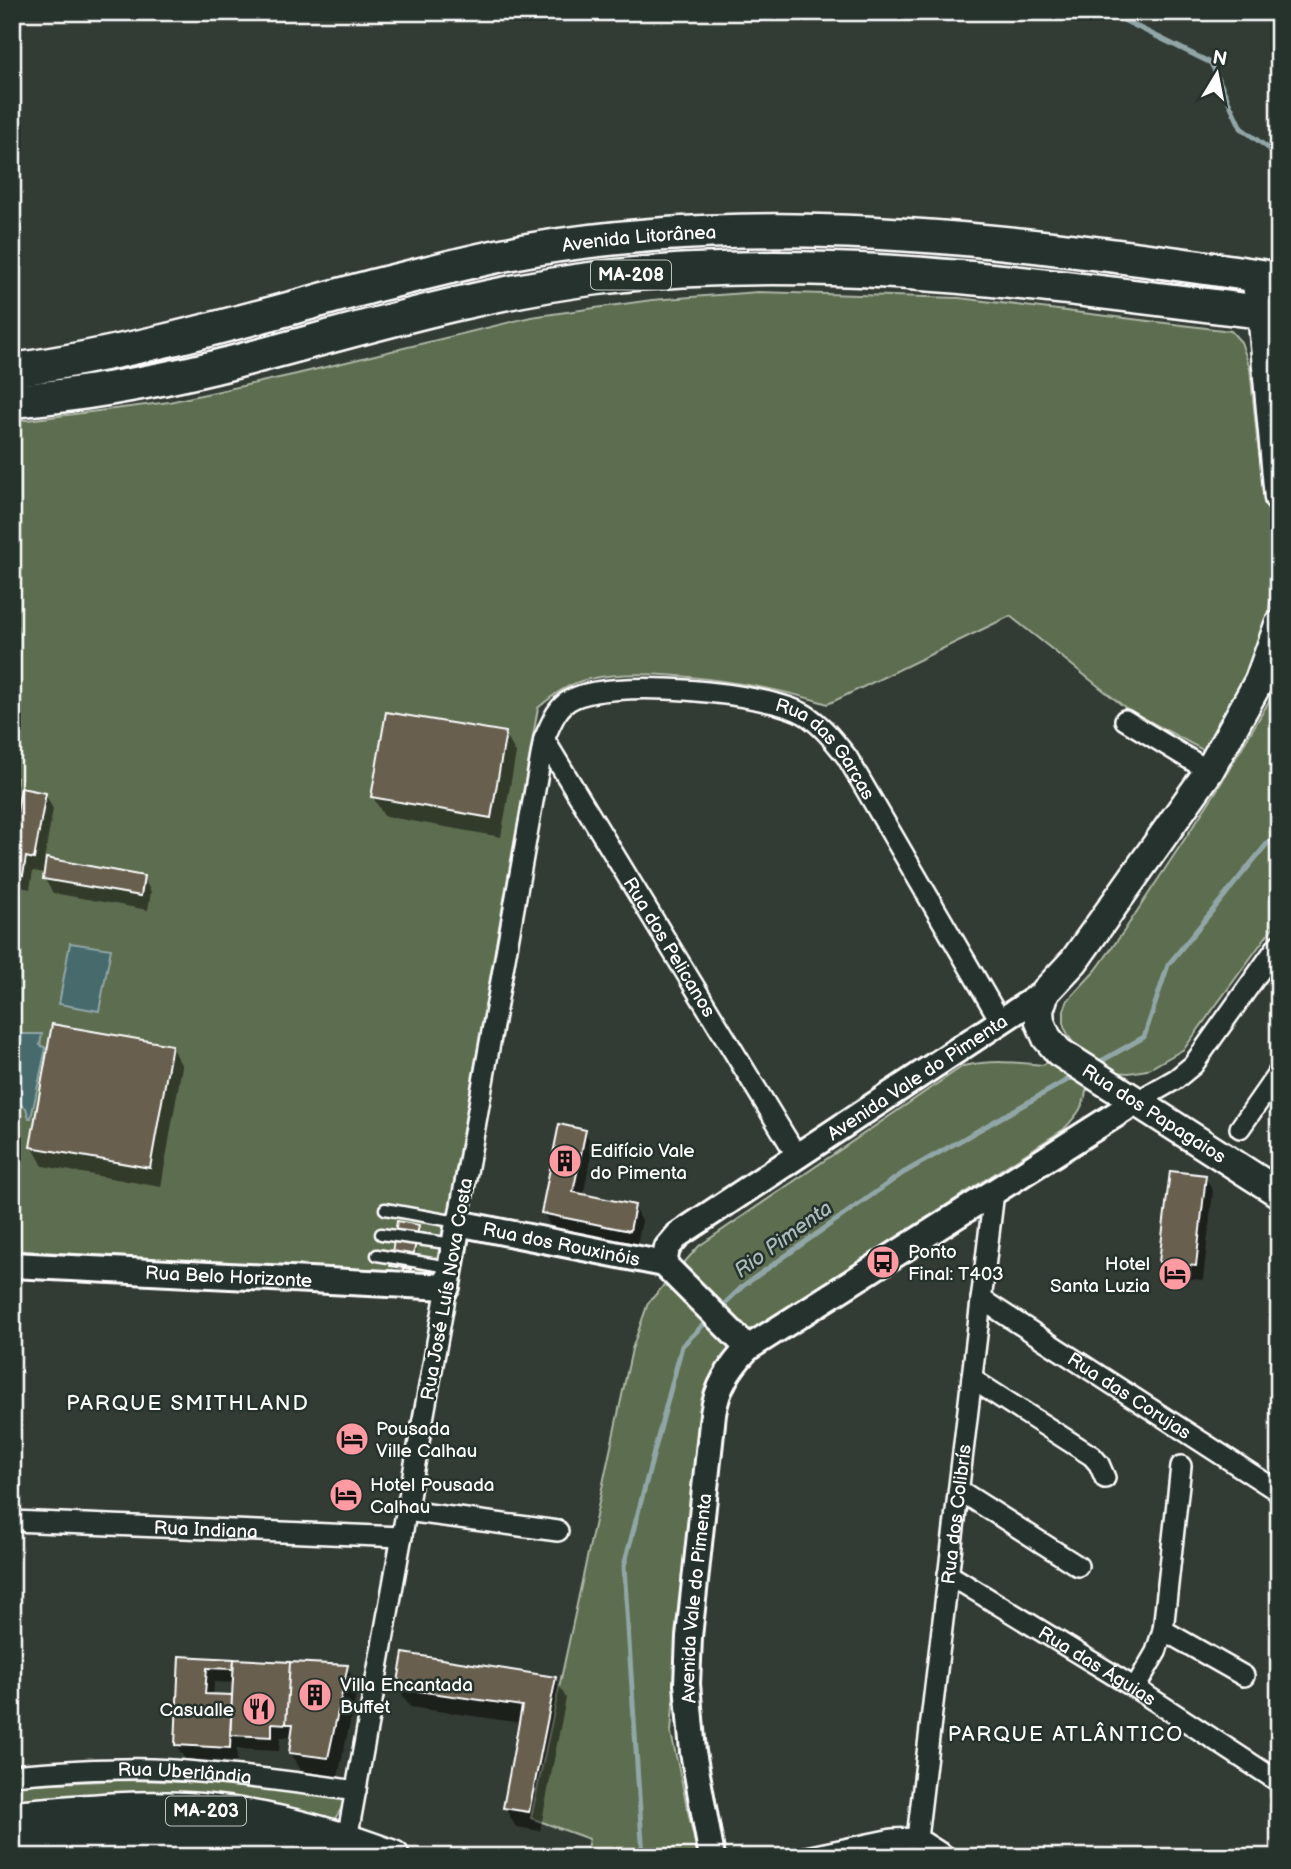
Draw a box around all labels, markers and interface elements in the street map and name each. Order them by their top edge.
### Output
north arrow [1182,38,1252,108]
text: N [1211,46,1229,71]
street label: Avenida Litorânea [561,221,717,258]
road number: MA-208 [591,260,671,290]
street label: Rua das Garças [773,694,879,804]
street label: Rua dos Pelicanos [618,873,720,1022]
street label: Avenida Vale do Pimenta [823,1010,1012,1146]
street label: Rua dos Papagaios [1077,1060,1230,1169]
place label: Edifício Vale do Pimenta [590,1140,695,1185]
building icon: Edifício Vale do Pimenta [546,1142,584,1180]
street label: Rua José Luís Nova Costa [417,1176,478,1402]
water label: Rio Pimenta [730,1196,837,1283]
street label: Rua dos Rouxinóis [481,1218,642,1272]
place label: Ponto Final: T403 [908,1241,1004,1286]
bus stop icon: Ponto Final: T403 [864,1243,902,1281]
place label: Hotel Santa Luzia [1050,1253,1150,1298]
hotel icon: Hotel Santa Luzia [1156,1255,1194,1293]
street label: Rua Belo Horizonte [145,1262,313,1293]
street label: Rua das Corujas [1063,1348,1195,1445]
district label: PARQUE SMITHLAND [66,1391,310,1416]
place label: Pousada Ville Calhau [376,1418,477,1463]
hotel icon: Pousada Ville Calhau [333,1420,371,1458]
street label: Rua dos Colibrís [937,1443,977,1586]
place label: Hotel Pousada Calhau [370,1474,495,1519]
hotel icon: Hotel Pousada Calhau [327,1476,365,1514]
street label: Avenida Vale do Pimenta [677,1492,717,1704]
street label: Rua Indiana [153,1517,258,1544]
street label: Rua das Águias [1034,1622,1160,1711]
place label: Villa Encantada Buffet [340,1674,473,1719]
building icon: Villa Encantada Buffet [296,1676,334,1714]
restaurant icon: Casualle [240,1690,278,1728]
place label: Casualle [159,1699,234,1722]
district label: PARQUE ATLÂNTICO [948,1722,1184,1747]
street label: Rua Uberlândia [117,1759,253,1790]
road number: MA-203 [166,1797,246,1826]

